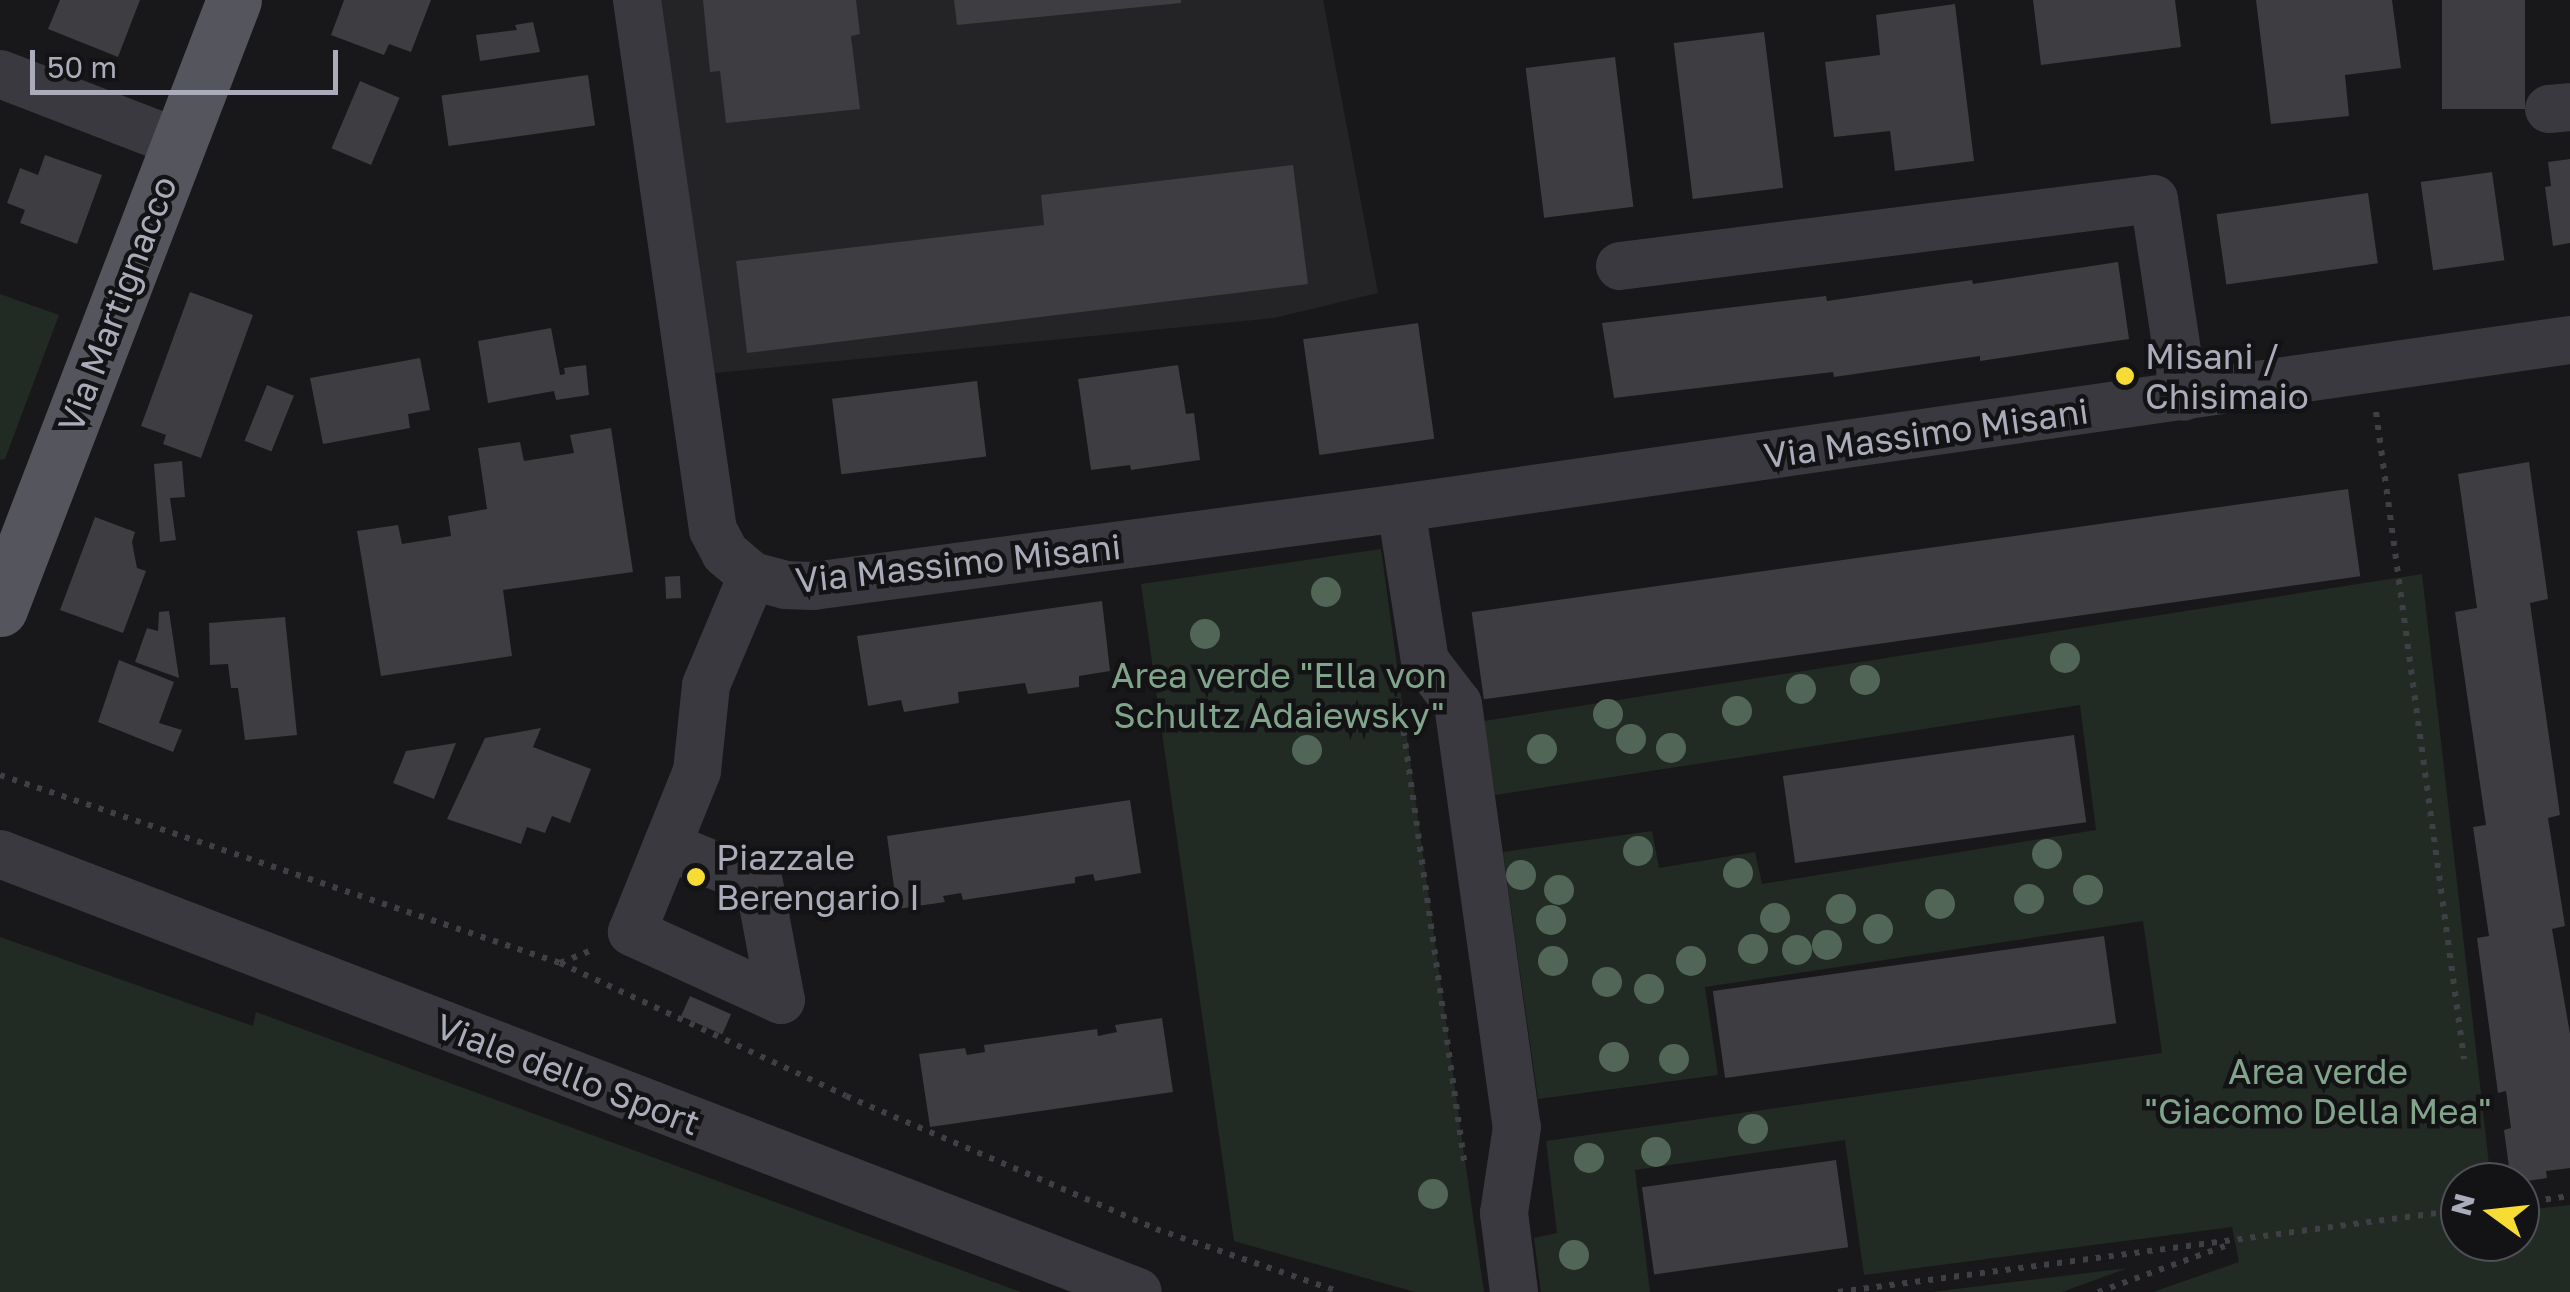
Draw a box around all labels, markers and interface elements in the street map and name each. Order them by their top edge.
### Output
scale bar [35,30,342,92]
text: 50 m [47,49,117,85]
street label: Via Martignacco [49,170,185,438]
place label: Misani / Chisimaio [2145,335,2309,417]
marker: Misani / Chisimaio [2114,365,2136,387]
street label: Via Massimo Misani [1761,389,2091,477]
street label: Via Massimo Misani [793,525,1123,601]
park label: Area verde "Ella von Schultz Adaiewsky" [1111,654,1447,736]
place label: Piazzale Berengario I [716,836,920,918]
marker: Piazzale Berengario I [685,866,707,888]
street label: Viale dello Sport [430,1004,706,1144]
park label: Area verde "Giacomo Della Mea" [2144,1050,2492,1132]
north arrow [2440,1162,2540,1262]
text: N [2444,1190,2481,1219]

